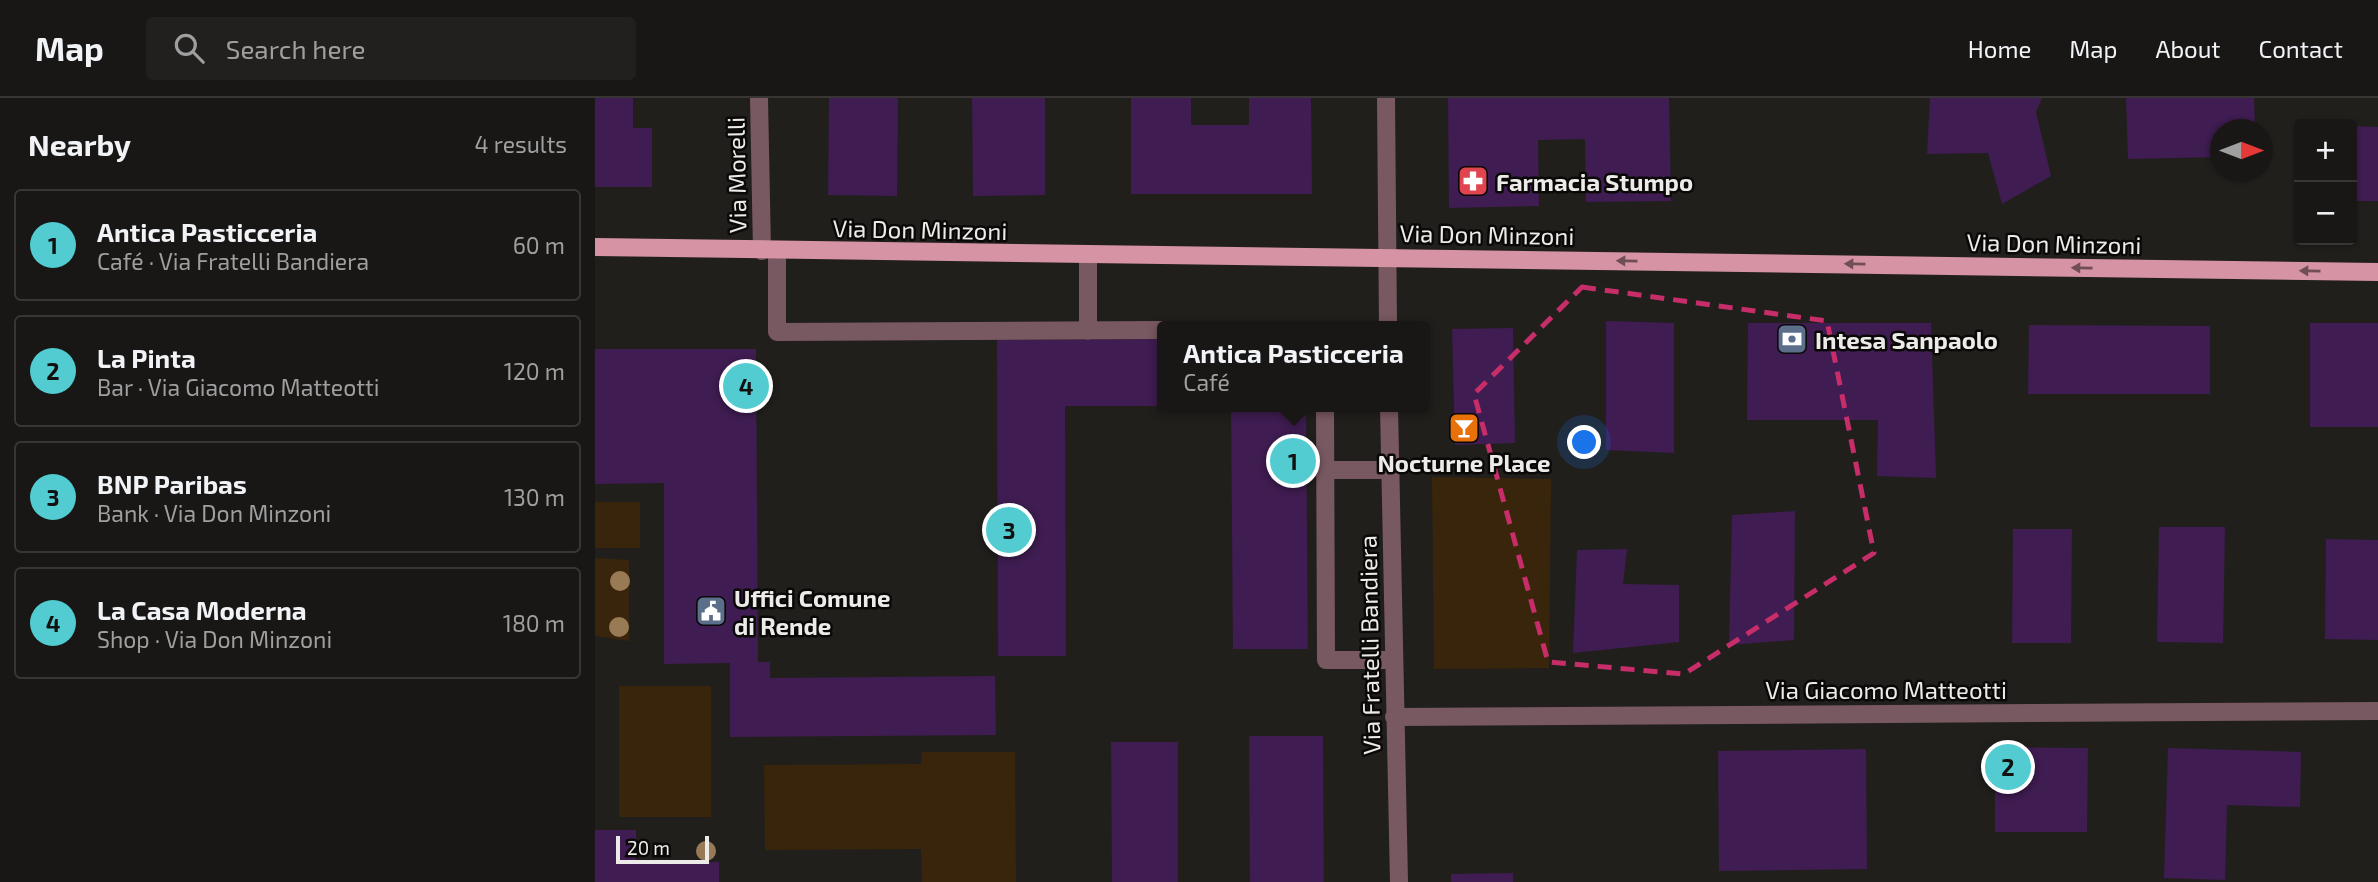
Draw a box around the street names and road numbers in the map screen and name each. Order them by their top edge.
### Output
street label: Via Morelli [720,117,752,233]
street label: Via Don Minzoni [832,213,1008,245]
street label: Via Don Minzoni [1399,218,1575,250]
street label: Via Don Minzoni [1966,227,2142,259]
street label: Via Fratelli Bandiera [1353,535,1385,755]
street label: Via Giacomo Matteotti [1765,675,2007,704]

